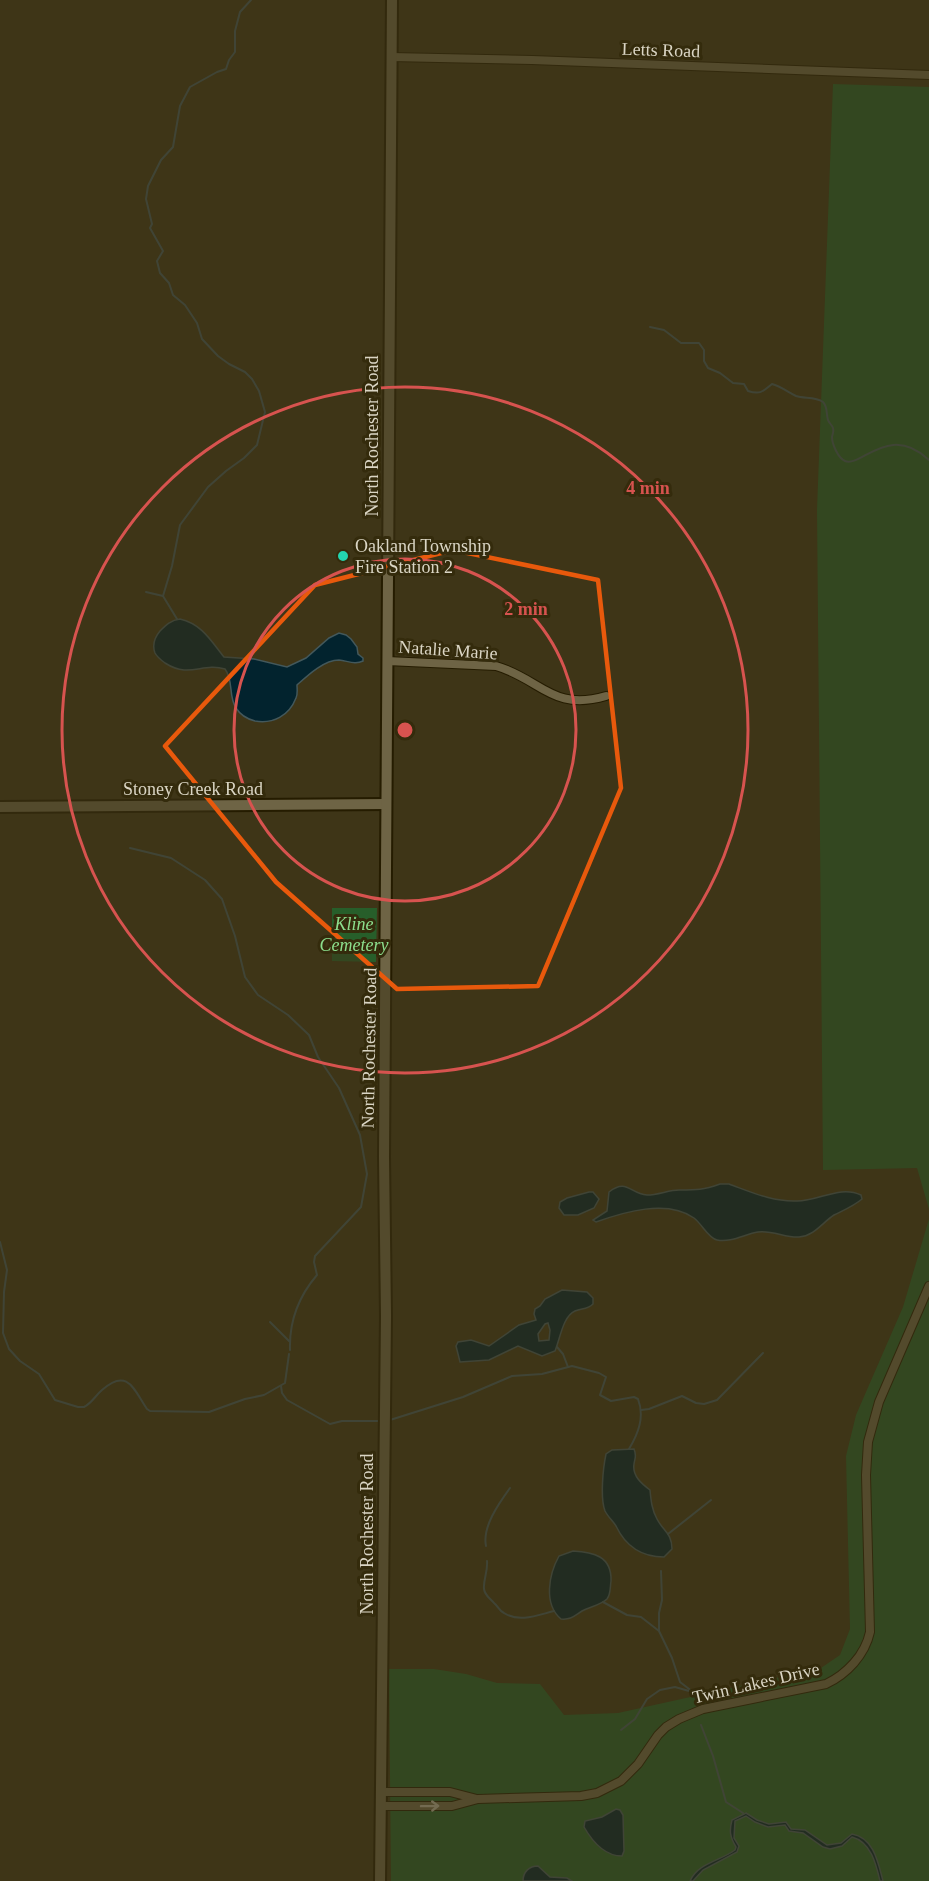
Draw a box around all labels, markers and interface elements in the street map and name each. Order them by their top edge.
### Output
street label: Letts Road [621,39,701,61]
street label: North Rochester Road [362,356,382,516]
text: 4 min [626,478,670,498]
place label: Oakland Township Fire Station 2 [355,536,491,577]
marker: Oakland Township Fire Station 2 [336,549,350,563]
text: 2 min [504,599,548,619]
street label: Natalie Marie [398,637,498,663]
centre of rings [395,720,415,740]
street label: Stoney Creek Road [123,779,263,799]
park label: Kline Cemetery [320,914,388,955]
street label: North Rochester Road [358,967,380,1129]
street label: North Rochester Road [357,1454,377,1614]
street label: Twin Lakes Drive [691,1659,821,1707]
one-way arrow [419,1800,439,1812]

